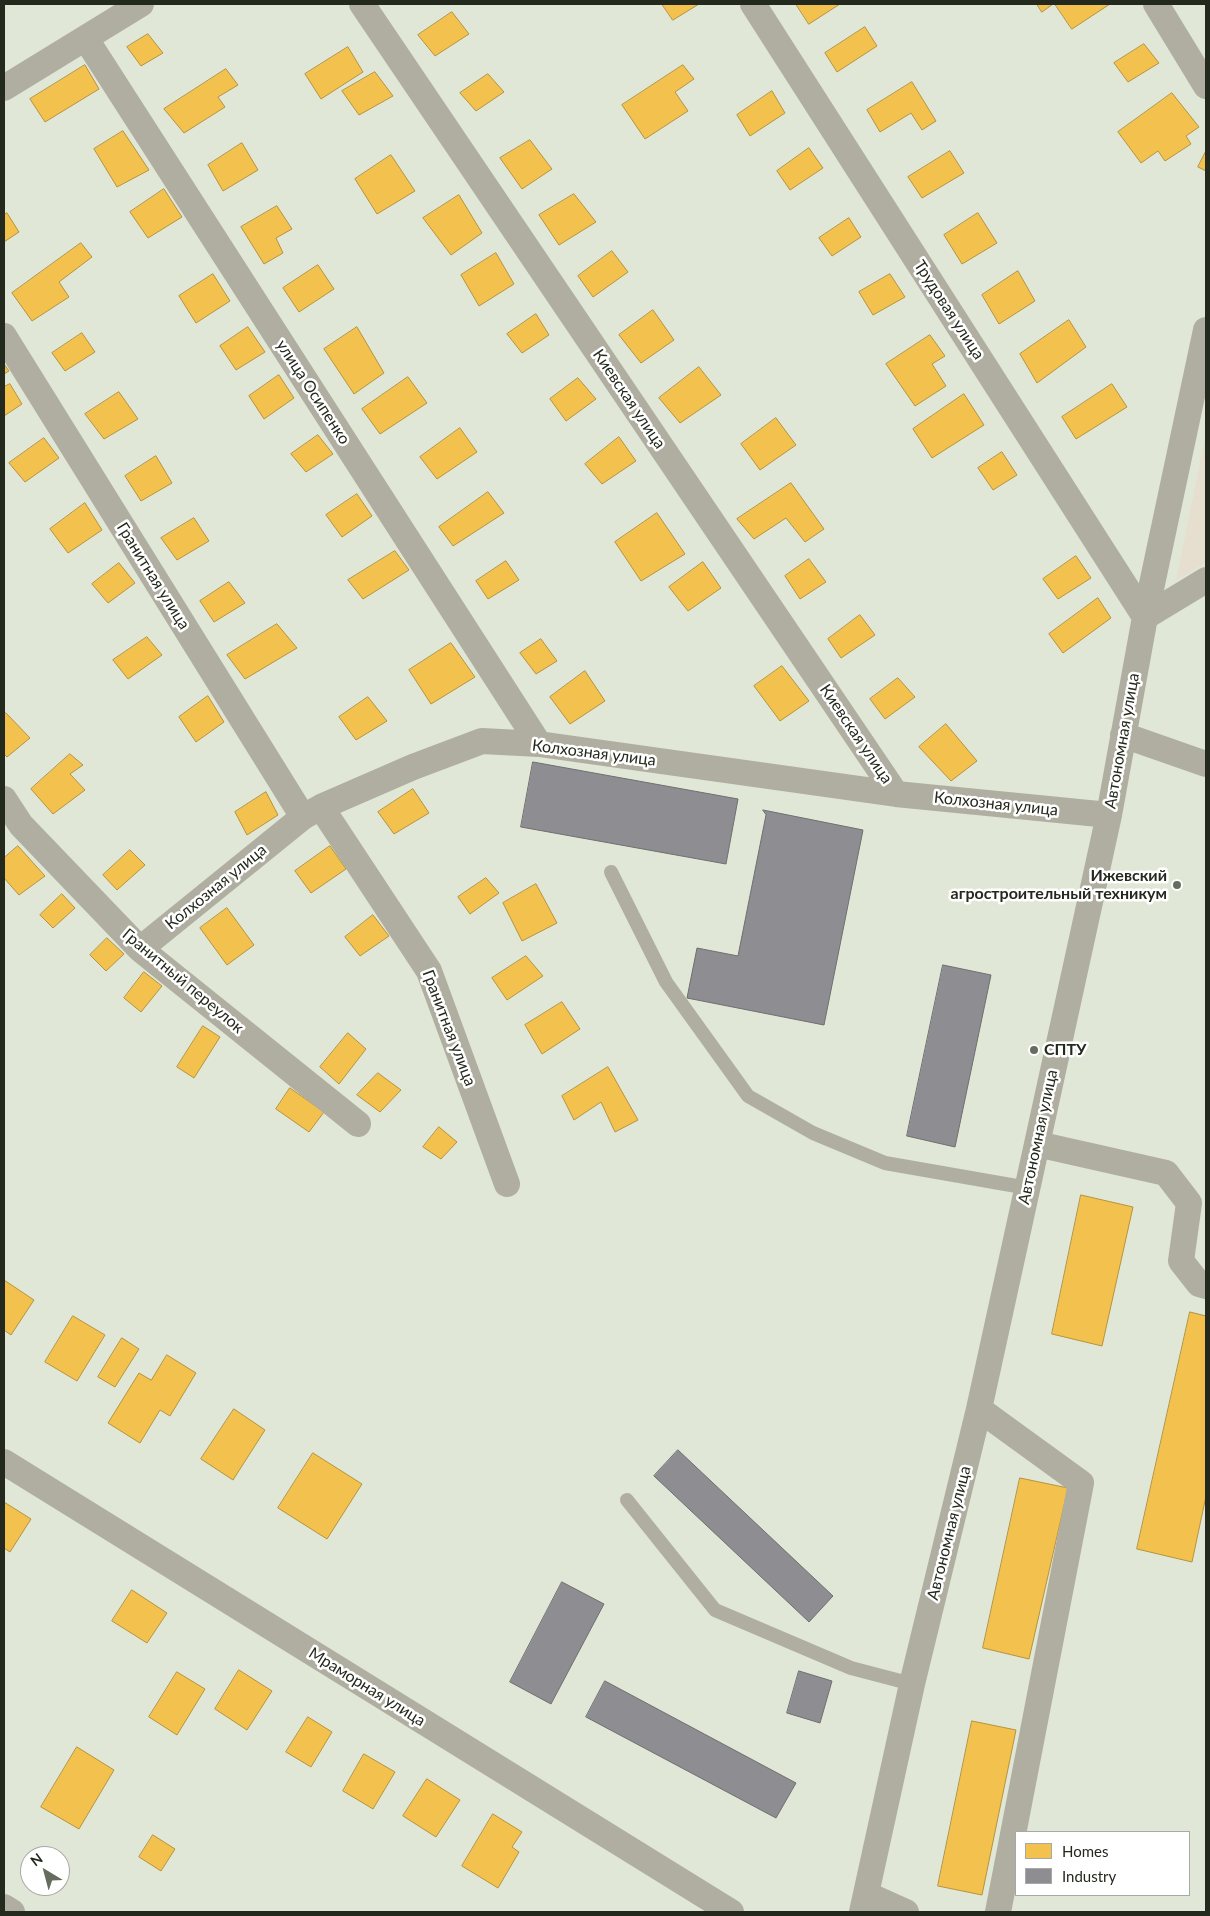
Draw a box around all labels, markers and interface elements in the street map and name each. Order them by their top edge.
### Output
street label: Трудовая улица [910,257,988,363]
street label: улица Осипенко [272,336,354,448]
street label: Киевская улица [589,346,669,452]
street label: Гранитная улица [112,519,194,633]
street label: Автономная улица [1101,672,1143,810]
street label: Киевская улица [816,681,896,787]
street label: Колхозная улица [531,736,657,770]
street label: Колхозная улица [933,788,1059,820]
street label: Колхозная улица [162,840,270,934]
place label: Ижевский агростроительный техникум [951,866,1167,904]
marker: Ижевский агростроительный техникум [1171,879,1183,891]
street label: Гранитный переулок [118,925,248,1037]
street label: Гранитная улица [418,967,480,1089]
place label: СПТУ [1044,1040,1086,1060]
marker: СПТУ [1028,1044,1040,1056]
street label: Автономная улица [1014,1068,1062,1206]
street label: Автономная улица [923,1464,975,1602]
street label: Мраморная улица [305,1643,429,1731]
legend [1015,1831,1190,1896]
text: Homes [1062,1842,1108,1860]
north arrow [20,1846,70,1896]
text: N [27,1849,46,1869]
text: Industry [1062,1867,1116,1885]

